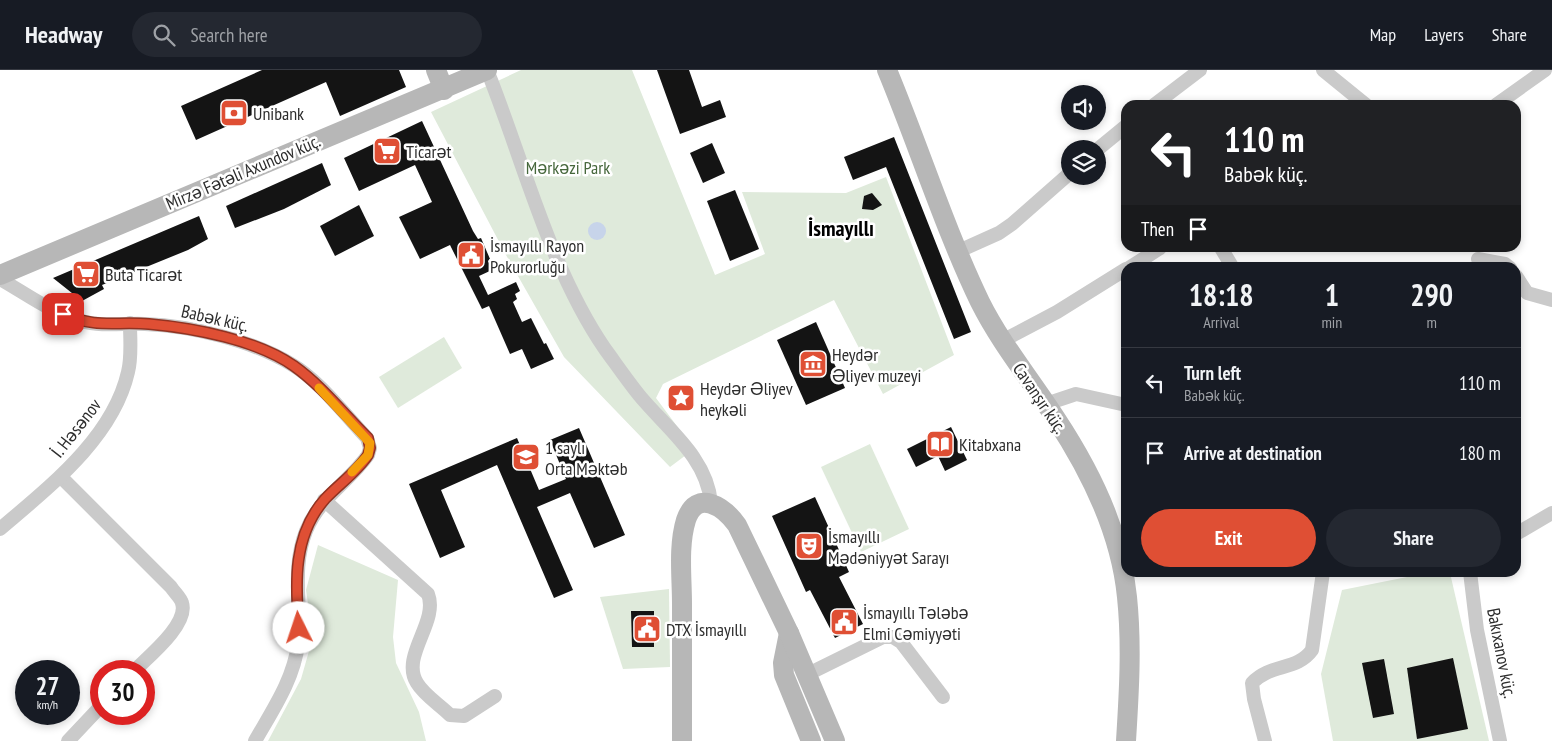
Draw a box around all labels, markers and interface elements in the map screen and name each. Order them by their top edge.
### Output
search box [132,12,482,57]
text: Headway [25,19,102,50]
icon: search [150,21,178,49]
text: Search here [190,23,268,47]
text: Map [1370,23,1396,46]
text: Layers [1424,23,1464,46]
text: Share [1492,23,1527,46]
map controls [1061,85,1106,185]
button: sound [1061,85,1106,130]
bank icon: Unibank [219,98,249,128]
place label: Unibank [253,102,304,125]
text: 110 m [1224,116,1305,162]
icon: left [1141,120,1206,185]
street label: Mirzə Fətəli Axundov küç. [162,129,324,215]
supermarket icon: Ticarət [372,136,402,166]
place label: Ticarət [406,140,452,163]
button: layers [1061,140,1106,185]
park label: Mərkəzi Park [526,156,610,179]
text: Babək küç. [1224,160,1307,188]
district label: İsmayıllı [808,214,874,242]
icon: arrive [1184,215,1212,243]
text: Then [1141,217,1174,241]
place label: İsmayıllı Rayon Pokurorluğu [490,234,584,278]
public building icon: İsmayıllı Rayon Pokurorluğu [456,240,486,270]
supermarket icon: Buta Ticarət [71,259,101,289]
place label: Buta Ticarət [105,263,182,286]
text: 18:18 [1189,275,1254,314]
text: 1 [1325,275,1339,314]
text: 290 [1410,275,1453,314]
pin [42,293,84,335]
street label: Babək küç. [179,299,251,337]
icon: arrive [49,300,77,328]
text: Arrival [1203,312,1239,332]
text: min [1321,312,1342,332]
text: m [1426,312,1437,332]
place label: Heydər Əliyev muzeyi [832,343,921,387]
museum icon: Heydər Əliyev muzeyi [798,349,828,379]
street label: Cavanşır küç. [1008,358,1072,438]
text: Turn left [1184,361,1241,385]
icon: left [1141,369,1169,397]
text: 110 m [1459,371,1501,395]
place label: Heydər Əliyev heykəli [700,377,793,421]
place icon: Heydər Əliyev heykəli [666,383,696,413]
text: Babək küç. [1184,385,1245,405]
street label: İ. Həsənov [46,394,106,462]
library icon: Kitabxana [925,429,955,459]
place label: Kitabxana [959,433,1021,456]
place label: 1 saylı Orta Məktəb [545,436,628,480]
icon: arrive [1141,439,1169,467]
text: Arrive at destination [1184,441,1322,465]
text: 180 m [1459,441,1501,465]
school or university icon: 1 saylı Orta Məktəb [511,442,541,472]
button: Exit [1141,509,1316,567]
button: Share [1326,509,1501,567]
place label: İsmayıllı Mədəniyyət Sarayı [828,525,949,569]
theatre icon: İsmayıllı Mədəniyyət Sarayı [794,531,824,561]
position arrow [272,601,324,653]
place label: İsmayıllı Tələbə Elmi Cəmiyyəti [863,601,969,645]
street label: Bakıxanov küç. [1482,606,1522,700]
public building icon: İsmayıllı Tələbə Elmi Cəmiyyəti [829,607,859,637]
public building icon: DTX İsmayıllı [632,614,662,644]
place label: DTX İsmayıllı [666,618,747,641]
speed limit sign: 30 [90,660,155,725]
text: 27 [36,670,59,702]
text: km/h [37,697,58,712]

